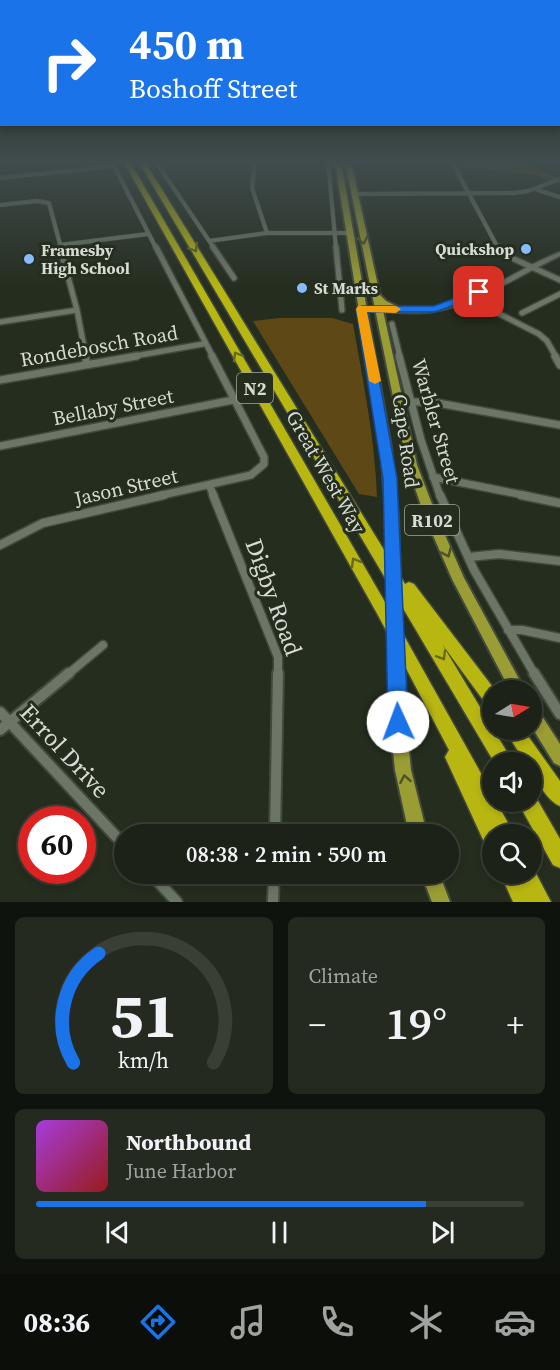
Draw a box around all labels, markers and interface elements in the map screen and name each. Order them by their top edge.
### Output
text: 450 m [129,15,244,73]
icon: right [30,24,108,102]
text: Boshoff Street [129,70,297,107]
one-way arrow [356,235,369,245]
place label: Quickshop [435,238,514,260]
place label: Framesby High School [41,239,130,279]
one-way arrow [187,242,198,252]
marker: Quickshop [519,242,533,256]
marker: Framesby High School [22,252,36,266]
pin [453,266,504,317]
icon: arrive [462,275,495,308]
place label: St Marks [314,277,378,299]
marker: St Marks [295,281,309,295]
street label: Rondebosch Road [18,318,181,374]
one-way arrow [233,352,245,362]
street label: Warbler Street [405,355,467,487]
road number: N2 [237,373,273,403]
street label: Bellaby Street [50,381,176,432]
street label: Cape Road [386,392,427,490]
street label: Great West Way [279,405,373,539]
street label: Jason Street [71,461,181,513]
road number: R102 [405,505,459,535]
street label: Digby Road [238,534,311,660]
one-way arrow [439,547,451,558]
one-way arrow [351,558,362,568]
one-way arrow [434,650,446,660]
north arrow [482,680,542,740]
map controls [482,680,542,884]
position arrow [366,690,430,754]
street label: Errol Drive [13,697,117,805]
button: sound [482,752,542,812]
one-way arrow [399,774,412,784]
speed limit sign: 60 [18,806,96,884]
button: search [482,824,542,884]
text: 08:38 · 2 min · 590 m [186,839,387,869]
text: Climate [309,962,378,990]
text: 51 [110,972,178,1058]
text: 19° [385,992,447,1054]
text: − [309,1002,326,1047]
text: + [507,1002,524,1047]
text: km/h [118,1046,169,1075]
text: Northbound [126,1127,251,1157]
text: June Harbor [126,1157,236,1185]
icon: previous [101,1216,134,1249]
icon: pause [263,1216,296,1249]
icon: next [426,1216,459,1249]
icon: directions [137,1301,179,1343]
icon: music [227,1301,269,1343]
icon: phone [316,1301,358,1343]
icon: climate [405,1301,447,1343]
icon: car [494,1301,536,1343]
text: 08:36 [24,1304,90,1341]

